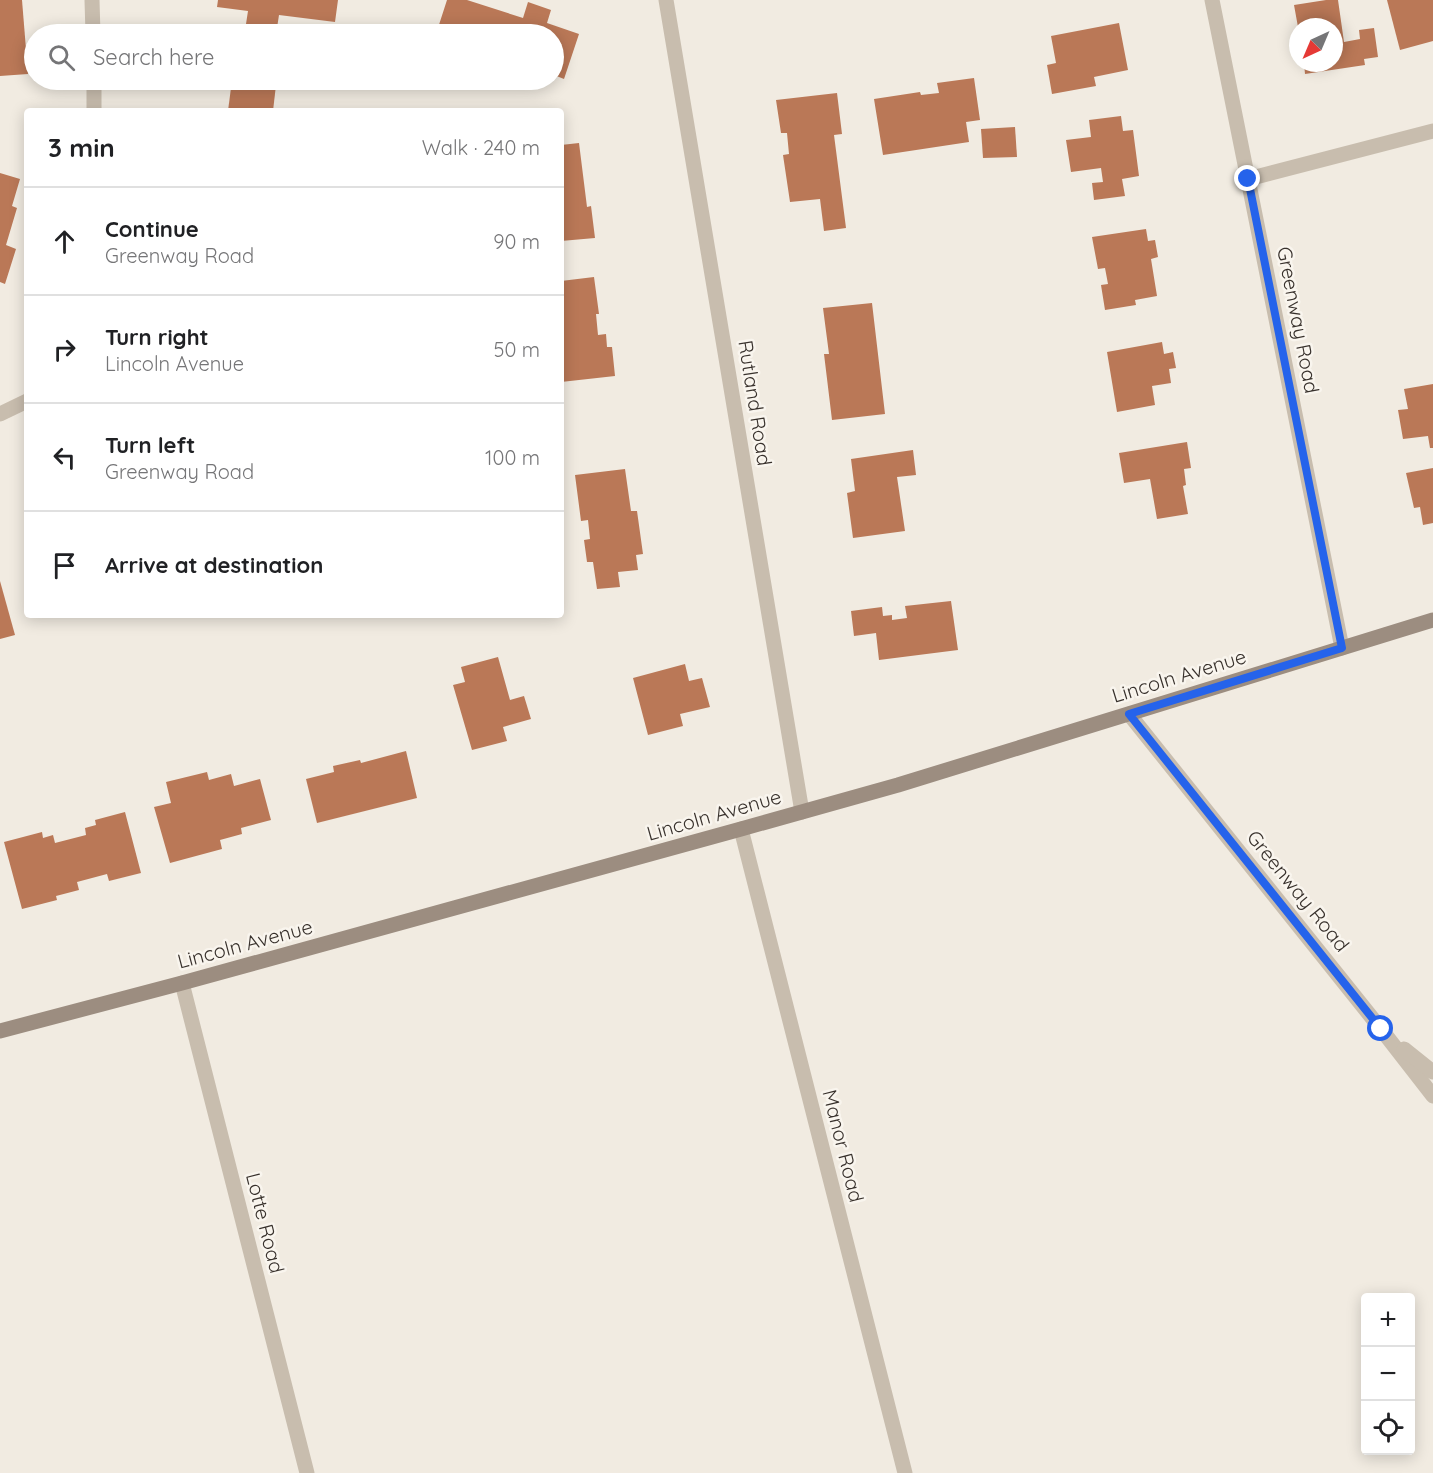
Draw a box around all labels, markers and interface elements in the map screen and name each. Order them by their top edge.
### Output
north arrow [1289,18,1343,72]
search box [24,24,564,90]
icon: search [45,41,78,74]
text: Search here [93,43,214,71]
text: 3 min [48,131,115,164]
text: Walk · 240 m [422,135,540,160]
route end [1234,165,1260,191]
text: Continue [105,215,199,243]
icon: ahead [48,225,81,258]
text: 90 m [493,229,540,254]
text: Greenway Road [105,243,254,268]
street label: Greenway Road [1272,244,1325,395]
text: Turn right [105,323,209,351]
icon: right [48,333,81,366]
text: 50 m [494,337,540,362]
street label: Rutland Road [733,338,778,468]
text: Lincoln Avenue [105,351,244,376]
text: Turn left [105,431,195,459]
icon: left [48,441,81,474]
text: 100 m [485,445,540,470]
text: Greenway Road [105,459,254,484]
icon: arrive [48,549,81,582]
text: Arrive at destination [105,551,323,579]
street label: Lincoln Avenue [1109,643,1249,708]
street label: Lincoln Avenue [644,783,784,846]
street label: Greenway Road [1242,825,1355,956]
street label: Lincoln Avenue [175,913,315,974]
route start [1367,1015,1393,1041]
street label: Manor Road [817,1087,870,1205]
street label: Lotte Road [241,1170,290,1276]
map controls [1361,1293,1415,1455]
button: + [1361,1293,1415,1347]
button: − [1361,1347,1415,1401]
button: locate [1361,1401,1415,1455]

